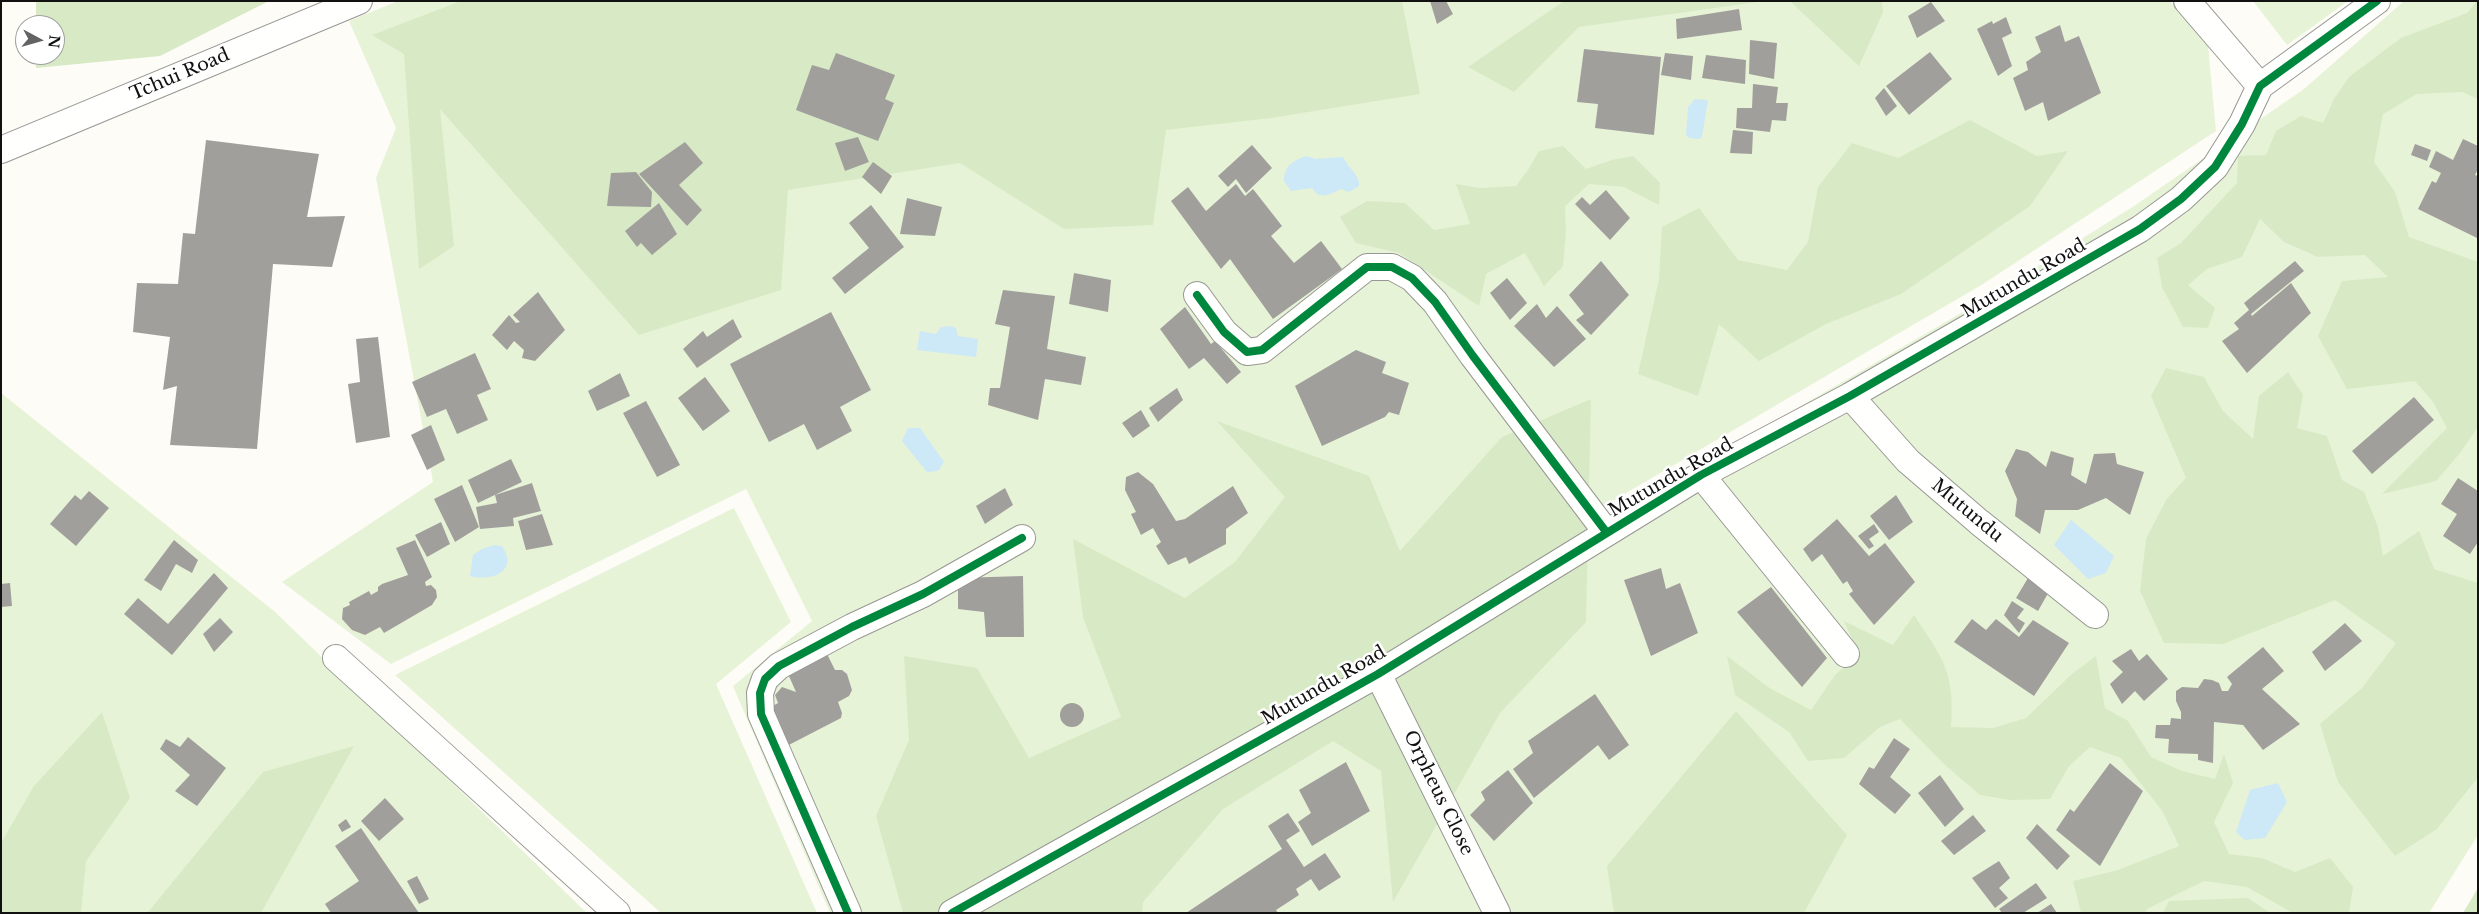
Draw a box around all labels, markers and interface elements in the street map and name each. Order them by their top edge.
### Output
north arrow [15,15,65,65]
text: N [44,34,64,49]
street label: Tchui Road [127,44,233,106]
street label: Mutundu Road [1958,235,2090,323]
street label: Mutundu Road [1605,434,1737,522]
street label: Mutundu [1927,475,2007,547]
street label: Mutundu Road [1258,642,1390,730]
street label: Orpheus Close [1398,727,1478,859]

